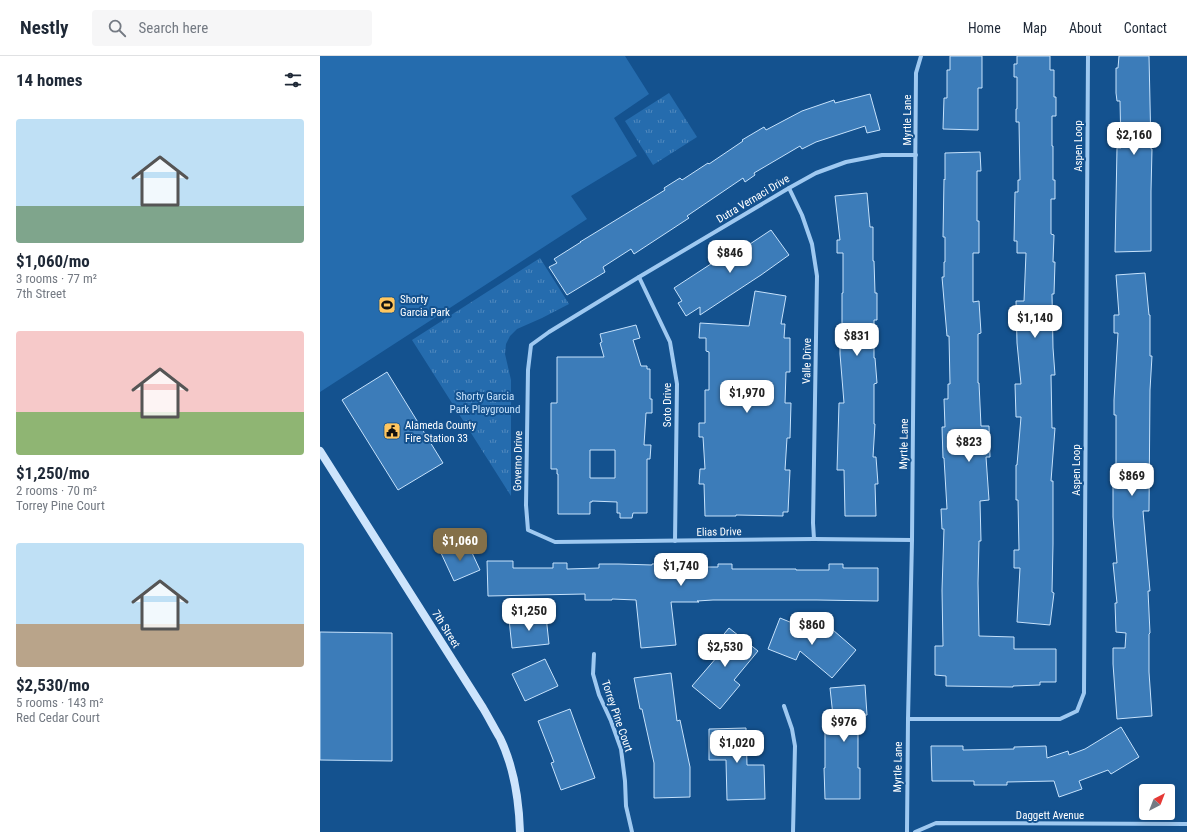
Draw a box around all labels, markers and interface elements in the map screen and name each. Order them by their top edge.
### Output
search box [92,10,372,46]
text: Nestly [20,16,68,39]
icon: search [106,17,128,39]
text: Search here [138,19,208,37]
text: Home [968,20,1001,36]
text: Map [1023,20,1047,36]
text: About [1069,20,1102,36]
text: Contact [1124,20,1167,36]
icon: filters [282,69,304,91]
text: 14 homes [16,70,82,90]
street label: Myrtle Lane [901,95,914,145]
street label: Aspen Loop [1072,120,1085,172]
pin: $2,160 [1101,122,1167,156]
text: $2,160 [1116,127,1152,142]
icon: home [124,145,196,217]
street label: Dutra Vernaci Drive [714,172,792,226]
pin: $846 [706,240,754,274]
text: $846 [717,245,743,260]
text: $1,060/mo [16,251,90,271]
text: 3 rooms · 77 m² [16,271,97,286]
text: 7th Street [16,286,66,301]
place label: Shorty Garcia Park [400,293,450,319]
sports icon: Shorty Garcia Park [377,295,397,315]
pin: $1,140 [1002,305,1068,339]
text: $1,140 [1017,310,1053,325]
pin: $831 [833,323,881,357]
text: $831 [844,328,870,343]
street label: Valle Drive [800,338,814,384]
icon: home [124,357,196,429]
pin: $1,970 [714,380,780,414]
street label: Soto Drive [661,383,674,427]
text: $1,970 [729,385,765,400]
park label: Shorty Garcia Park Playground [450,390,520,416]
street label: Myrtle Lane [897,418,911,470]
place label: Alameda County Fire Station 33 [405,419,476,445]
public building icon: Alameda County Fire Station 33 [382,421,402,441]
pin: $823 [945,429,993,463]
street label: Governo Drive [511,431,525,491]
text: $823 [956,434,982,449]
street label: Aspen Loop [1070,444,1083,496]
text: $1,250/mo [16,463,90,483]
pin: $869 [1108,463,1156,497]
text: $869 [1119,468,1145,483]
text: 2 rooms · 70 m² [16,483,97,498]
text: Torrey Pine Court [16,498,105,513]
street label: Elias Drive [696,525,742,539]
pin: $1,060 [427,528,493,562]
text: $1,060 [442,533,478,548]
pin: $1,740 [648,553,714,587]
text: $1,740 [663,558,699,573]
icon: home [124,569,196,641]
pin: $1,250 [496,598,562,632]
text: $1,250 [511,603,547,618]
street label: 7th Street [429,608,463,650]
pin: $860 [788,612,836,646]
text: $860 [799,617,825,632]
pin: $2,530 [692,634,758,668]
text: $2,530 [707,639,743,654]
text: $2,530/mo [16,675,90,695]
street label: Torrey Pine Court [599,678,635,754]
text: 5 rooms · 143 m² [16,695,103,710]
pin: $976 [820,709,868,743]
text: Red Cedar Court [16,710,100,725]
text: $976 [831,714,857,729]
pin: $1,020 [704,730,770,764]
text: $1,020 [719,735,755,750]
street label: Myrtle Lane [891,741,905,793]
north arrow [1139,784,1175,820]
map controls [1139,784,1175,820]
street label: Daggett Avenue [1016,809,1084,822]

